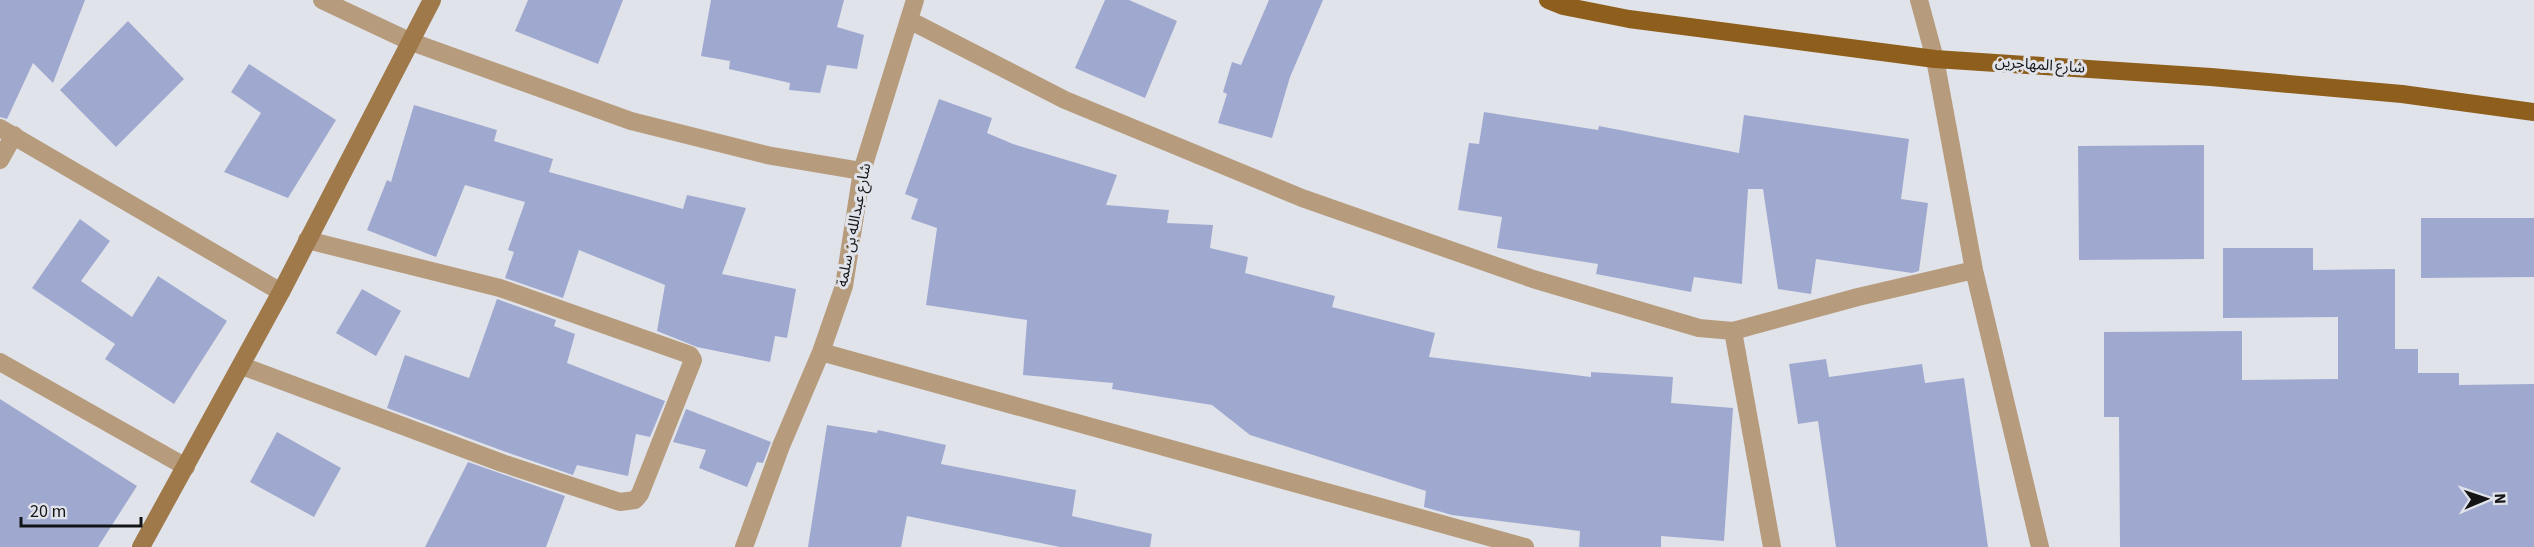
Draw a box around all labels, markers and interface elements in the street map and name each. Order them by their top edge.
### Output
street label: شارع المهاجرين [1994,51,2086,80]
street label: شارع عبدالله بن سلمة [832,161,877,289]
north arrow [2456,469,2516,529]
scale bar [21,490,141,528]
text: N [2489,493,2511,504]
text: 20 m [30,499,66,524]

